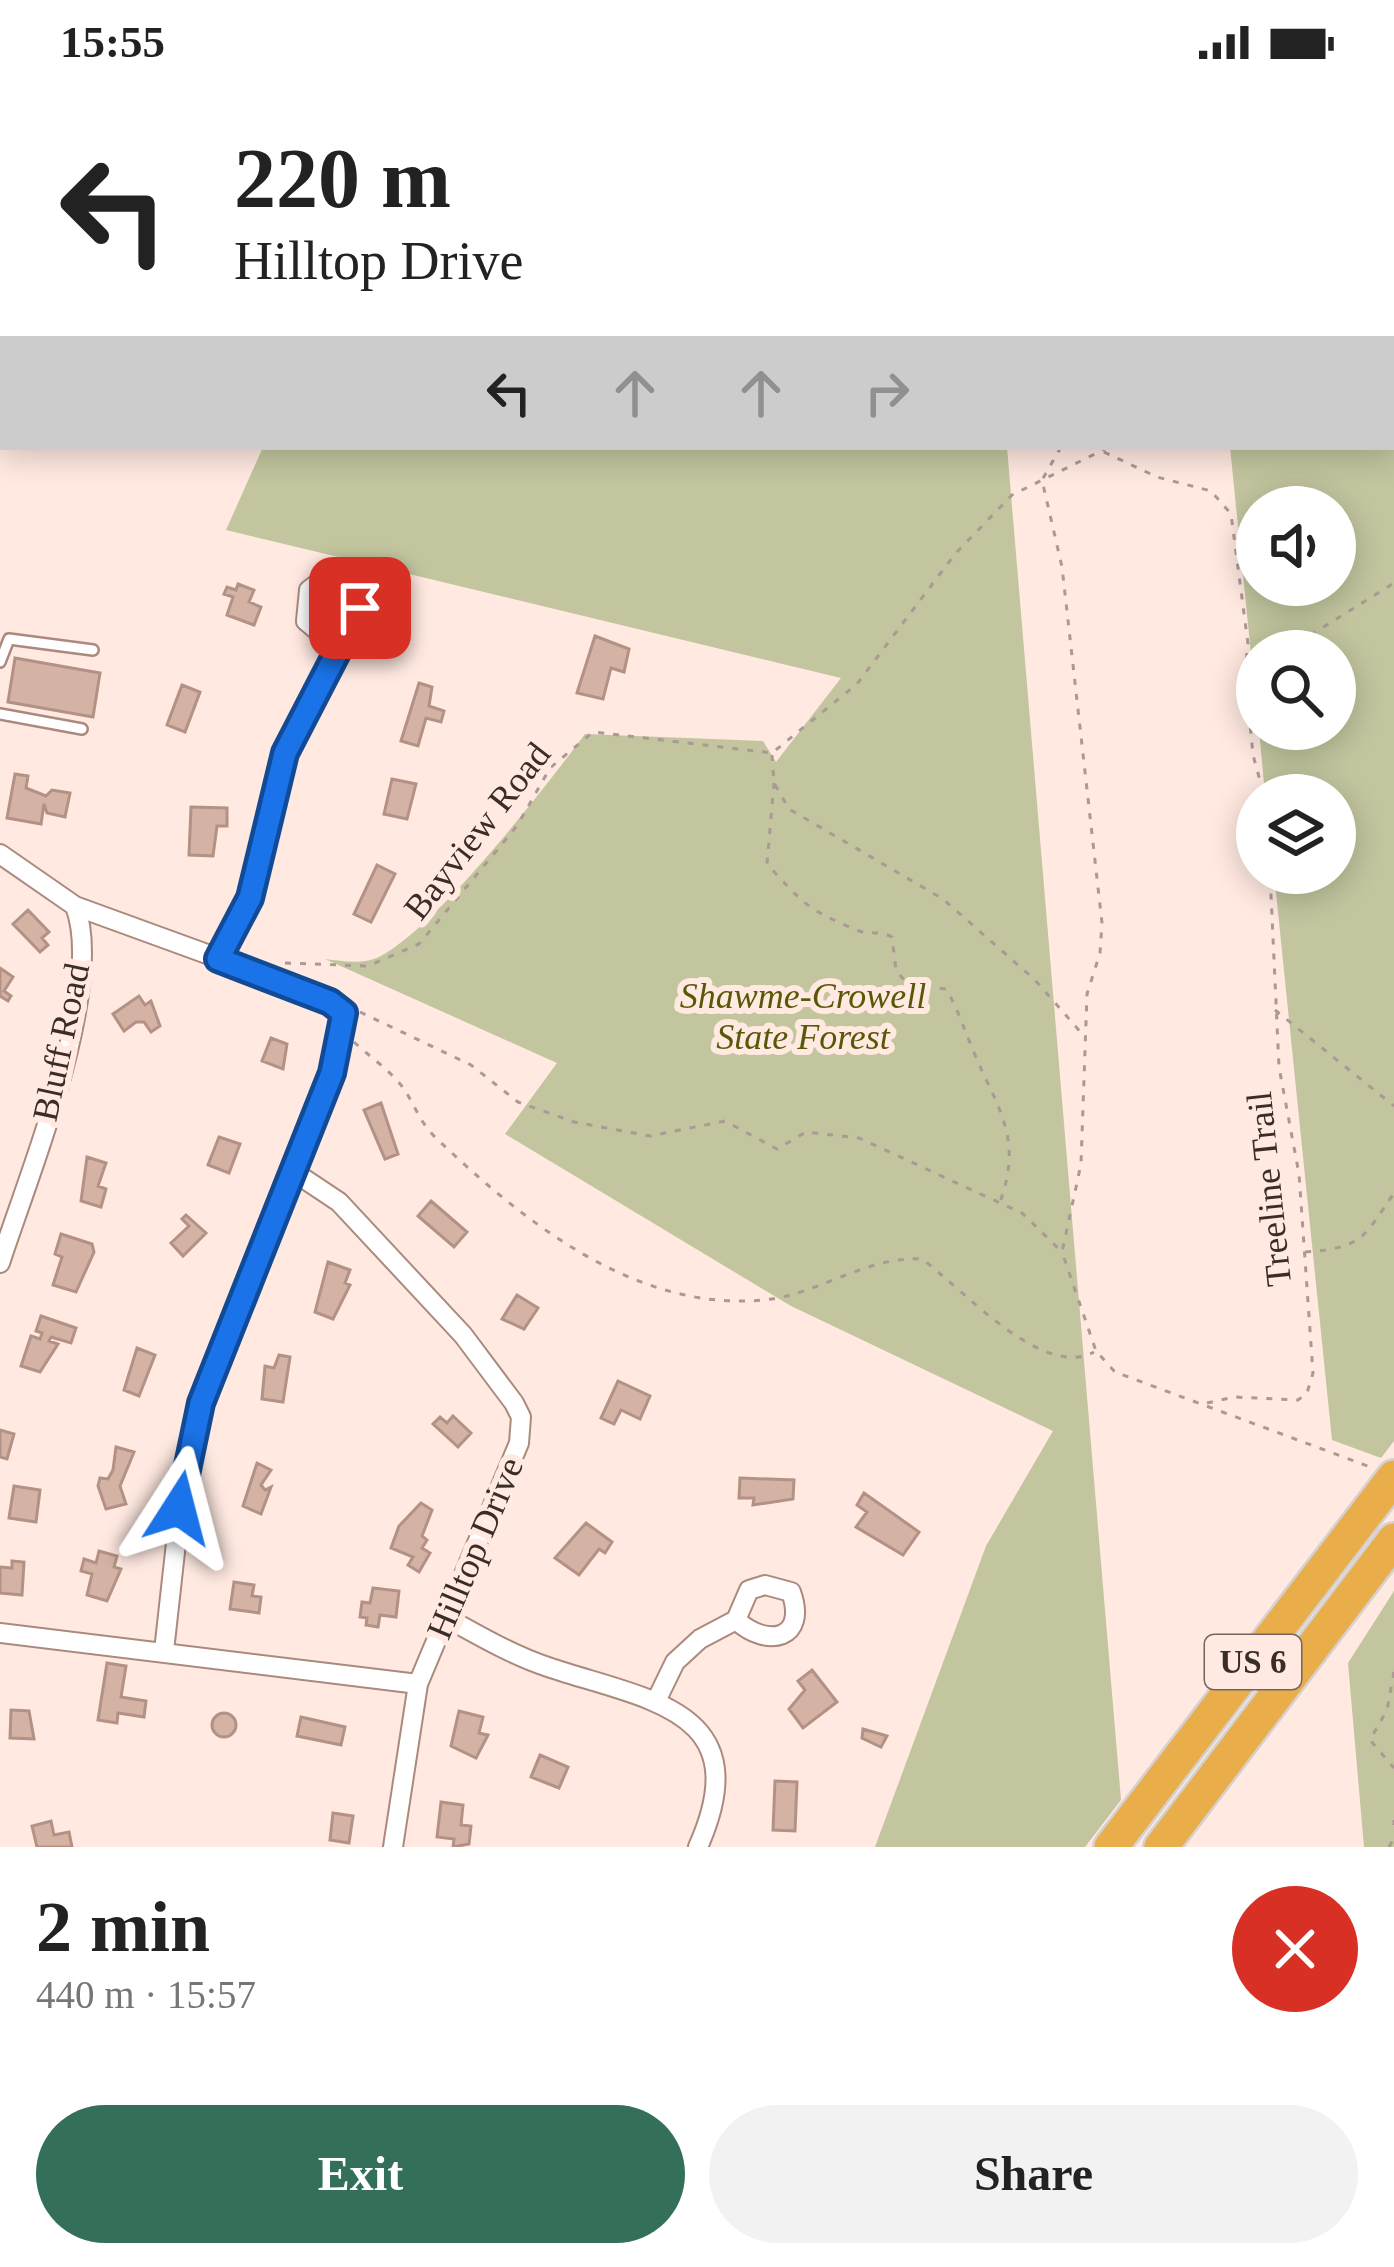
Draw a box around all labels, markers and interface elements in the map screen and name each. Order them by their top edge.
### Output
text: 15:55 [60,17,165,67]
icon: left [36,132,192,288]
text: 220 m [234,132,451,225]
text: Hilltop Drive [234,231,523,291]
icon: left [476,360,542,426]
icon: ahead [602,360,668,426]
icon: ahead [728,360,794,426]
icon: right [854,360,920,426]
map controls [1236,486,1356,894]
button: sound [1236,486,1356,606]
pin [309,557,411,659]
icon: arrive [327,575,393,641]
button: search [1236,630,1356,750]
street label: Bayview Road [396,735,558,927]
button: layers [1236,774,1356,894]
street label: Bluff Road [25,959,97,1125]
park label: Shawme-Crowell State Forest [680,976,926,1057]
street label: Treeline Trail [1239,1090,1299,1288]
position arrow [116,1445,242,1571]
street label: Hilltop Drive [419,1451,531,1645]
road number: US 6 [1205,1635,1301,1689]
button: close [1232,1886,1358,2012]
text: 2 min [36,1887,210,1967]
text: 440 m · 15:57 [36,1973,256,2016]
button: Exit [36,2105,685,2243]
button: Share [709,2105,1358,2243]

